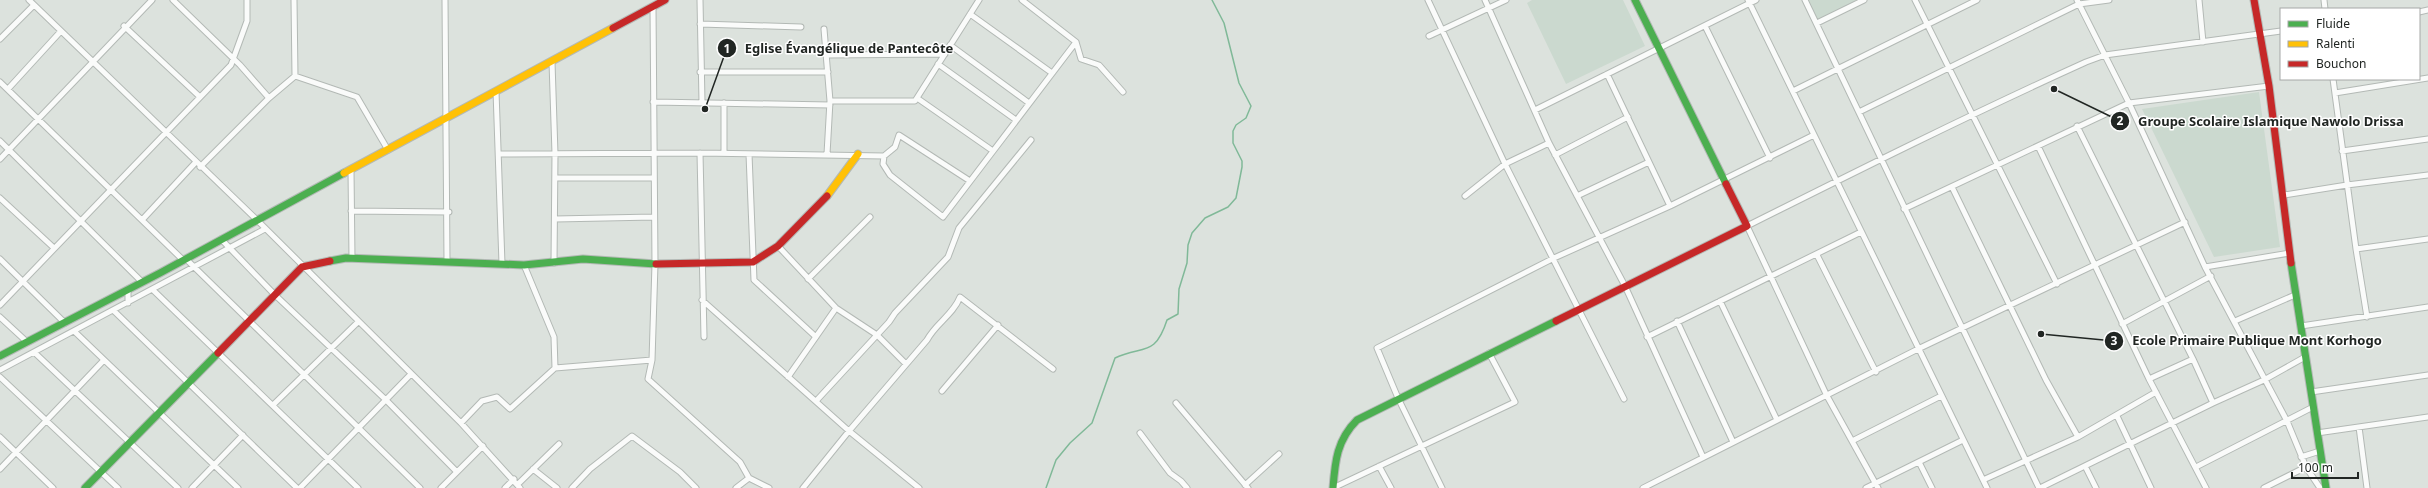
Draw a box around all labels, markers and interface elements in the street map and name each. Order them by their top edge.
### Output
legend [2280,8,2420,80]
text: Fluide [2316,15,2350,32]
text: Ralenti [2316,35,2355,52]
callout: Eglise Évangélique de Pantecôte [717,36,962,61]
text: Eglise Évangélique de Pantecôte [745,39,954,57]
text: 1 [724,40,730,57]
text: Bouchon [2316,55,2366,72]
callout: Groupe Scolaire Islamique Nawolo Drissa [2110,109,2412,134]
text: 2 [2117,112,2124,129]
text: Groupe Scolaire Islamique Nawolo Drissa [2138,112,2404,130]
callout: Ecole Primaire Publique Mont Korhogo [2104,328,2390,353]
text: Ecole Primaire Publique Mont Korhogo [2132,331,2382,349]
text: 3 [2111,332,2118,349]
scale bar [2292,454,2358,480]
text: 100 m [2298,459,2333,476]

